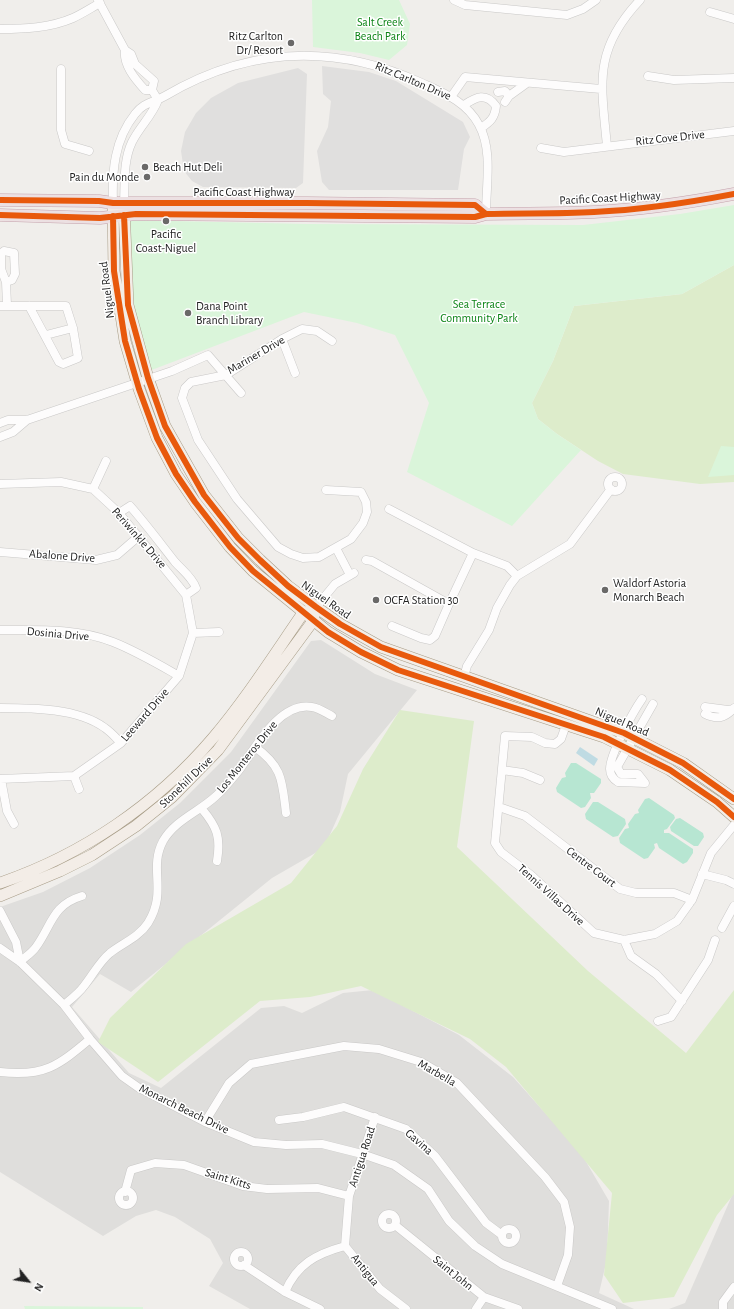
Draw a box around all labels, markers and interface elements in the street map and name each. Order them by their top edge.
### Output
park label: Salt Creek Beach Park [355,15,405,43]
place label: Ritz Carlton Dr/ Resort [229,29,283,57]
marker: Ritz Carlton Dr/ Resort [286,38,296,48]
street label: Ritz Carlton Drive [373,58,453,104]
street label: Ritz Cove Drive [635,127,705,149]
place label: Beach Hut Deli [153,160,222,174]
marker: Beach Hut Deli [140,162,150,172]
place label: Pain du Monde [69,170,139,184]
marker: Pain du Monde [142,172,152,182]
street label: Pacific Coast Highway [193,185,295,199]
street label: Pacific Coast Highway [559,188,661,208]
marker: Pacific Coast-Niguel [161,216,171,226]
place label: Pacific Coast-Niguel [136,227,196,255]
street label: Niguel Road [96,261,118,319]
park label: Sea Terrace Community Park [440,297,518,325]
place label: Dana Point Branch Library [196,299,263,327]
marker: Dana Point Branch Library [183,308,193,318]
street label: Mariner Drive [225,333,287,377]
street label: Periwinkle Drive [109,505,169,571]
street label: Abalone Drive [29,547,95,565]
place label: Waldorf Astoria Monarch Beach [613,576,686,604]
street label: Niguel Road [298,578,354,622]
marker: Waldorf Astoria Monarch Beach [600,585,610,595]
place label: OCFA Station 30 [384,593,459,607]
marker: OCFA Station 30 [371,595,381,605]
street label: Dosinia Drive [26,624,90,644]
street label: Leeward Drive [118,685,172,745]
street label: Niguel Road [593,704,651,740]
street label: Los Monteros Drive [214,718,280,796]
street label: Stonehill Drive [156,753,216,811]
street label: Centre Court [563,844,619,890]
street label: Tennis Villas Drive [515,861,587,929]
street label: Marbella [415,1056,459,1090]
street label: Monarch Beach Drive [137,1081,231,1137]
street label: Antigua Road [345,1125,379,1189]
street label: Gavina [402,1126,436,1158]
street label: Saint Kitts [203,1165,253,1193]
street label: Antigua [348,1251,382,1289]
street label: Saint John [430,1252,476,1294]
north arrow [8,1261,48,1301]
text: N [32,1281,46,1293]

